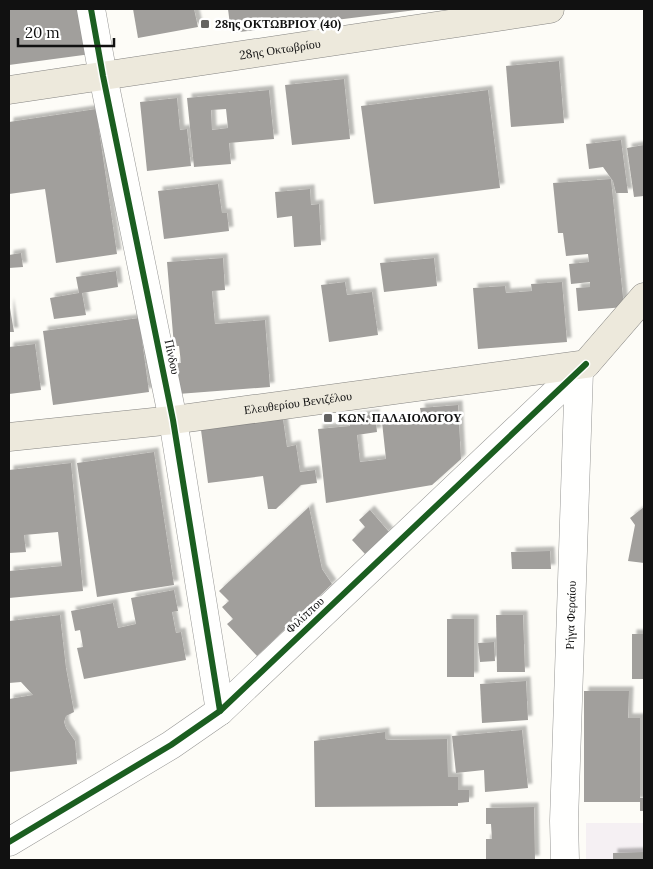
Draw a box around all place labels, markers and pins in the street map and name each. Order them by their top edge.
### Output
place label: 28ης ΟΚΤΩΒΡΙΟΥ (40) [215,16,341,32]
marker: 28ης ΟΚΤΩΒΡΙΟΥ (40) [199,18,211,30]
place label: ΚΩΝ. ΠΑΛΑΙΟΛΟΓΟΥ [338,410,462,425]
marker: ΚΩΝ. ΠΑΛΑΙΟΛΟΓΟΥ [322,412,334,424]

